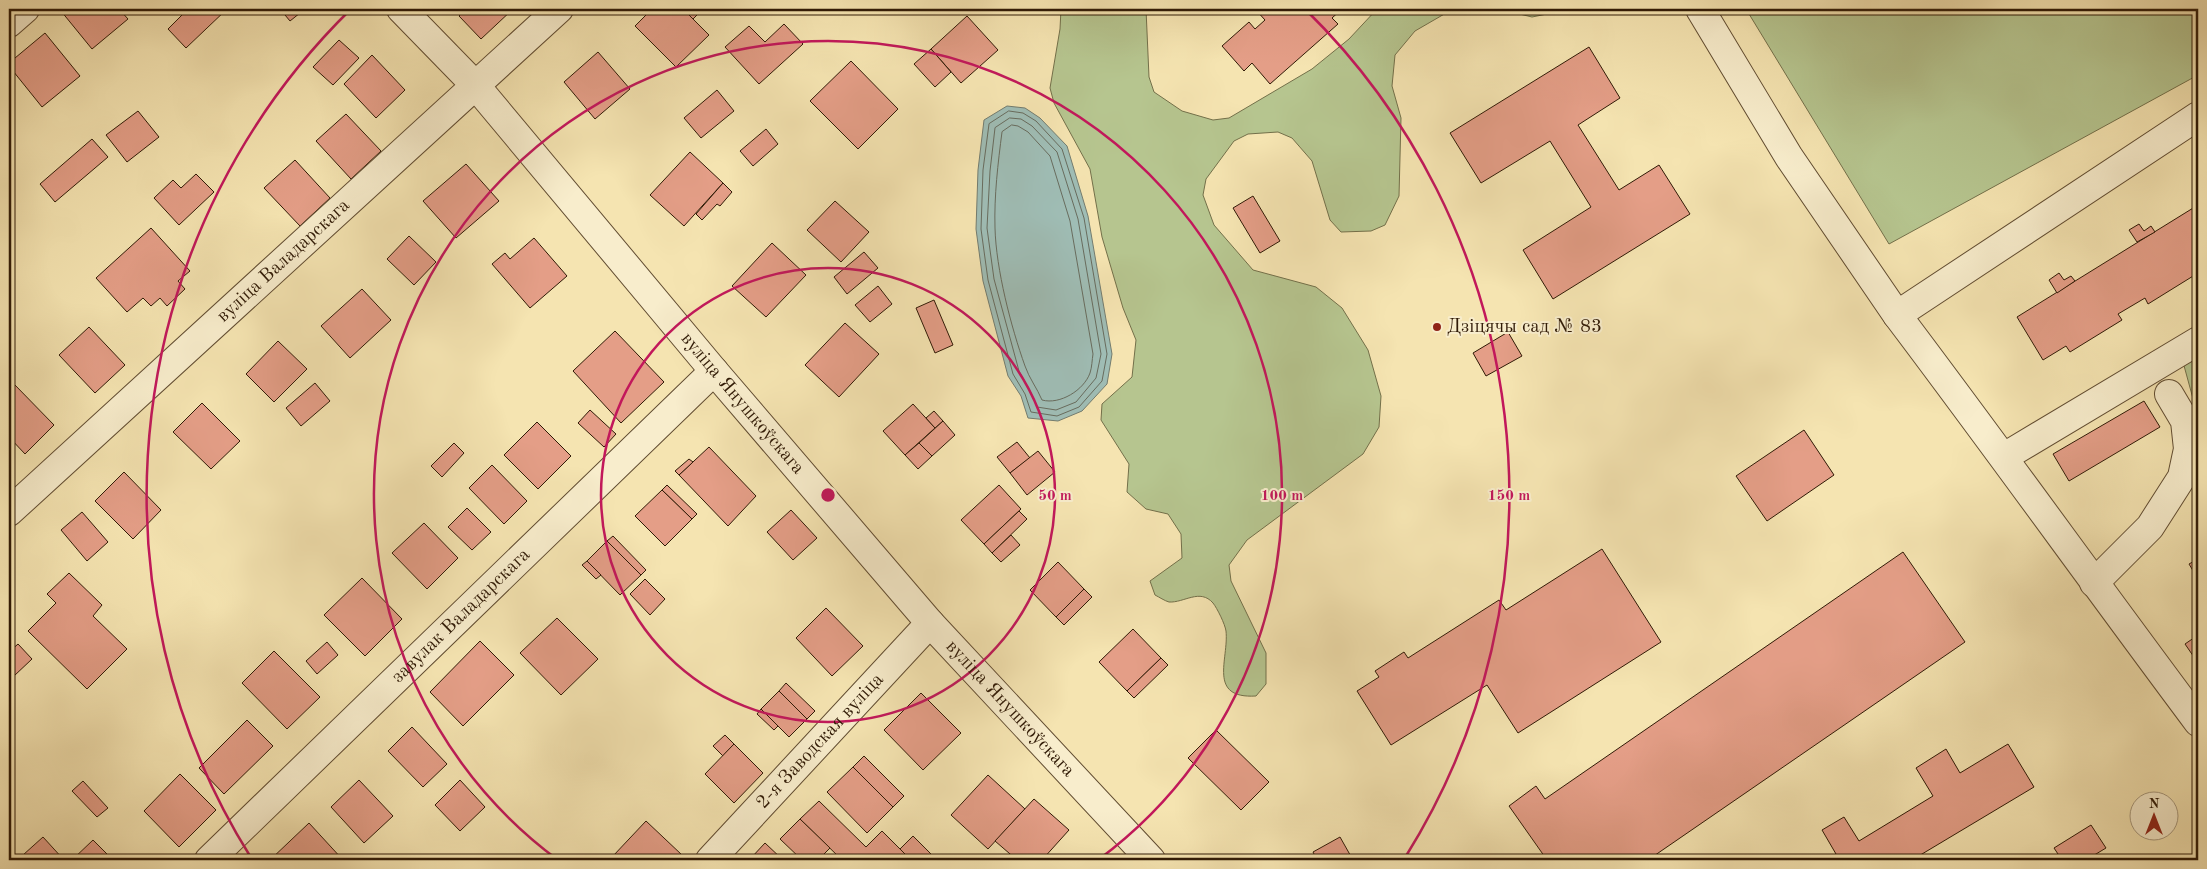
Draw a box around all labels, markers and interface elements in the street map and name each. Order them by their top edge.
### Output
street label: вуліца Валадарскага [214,195,354,326]
place label: Дзіцячы сад № 83 [1447,318,1602,337]
marker: Дзіцячы сад № 83 [1431,321,1443,333]
street label: вуліца Янушкоўскага [677,329,808,478]
centre of rings [819,486,837,504]
text: 50 m [1038,489,1072,504]
text: 100 m [1261,489,1303,504]
text: 150 m [1488,489,1530,504]
street label: завулак Валадарскага [388,545,534,687]
street label: вуліца Янушкоўскага [942,637,1078,781]
street label: 2-я Заводская вуліца [753,669,888,813]
north arrow [2130,792,2180,842]
text: N [2149,797,2160,811]

